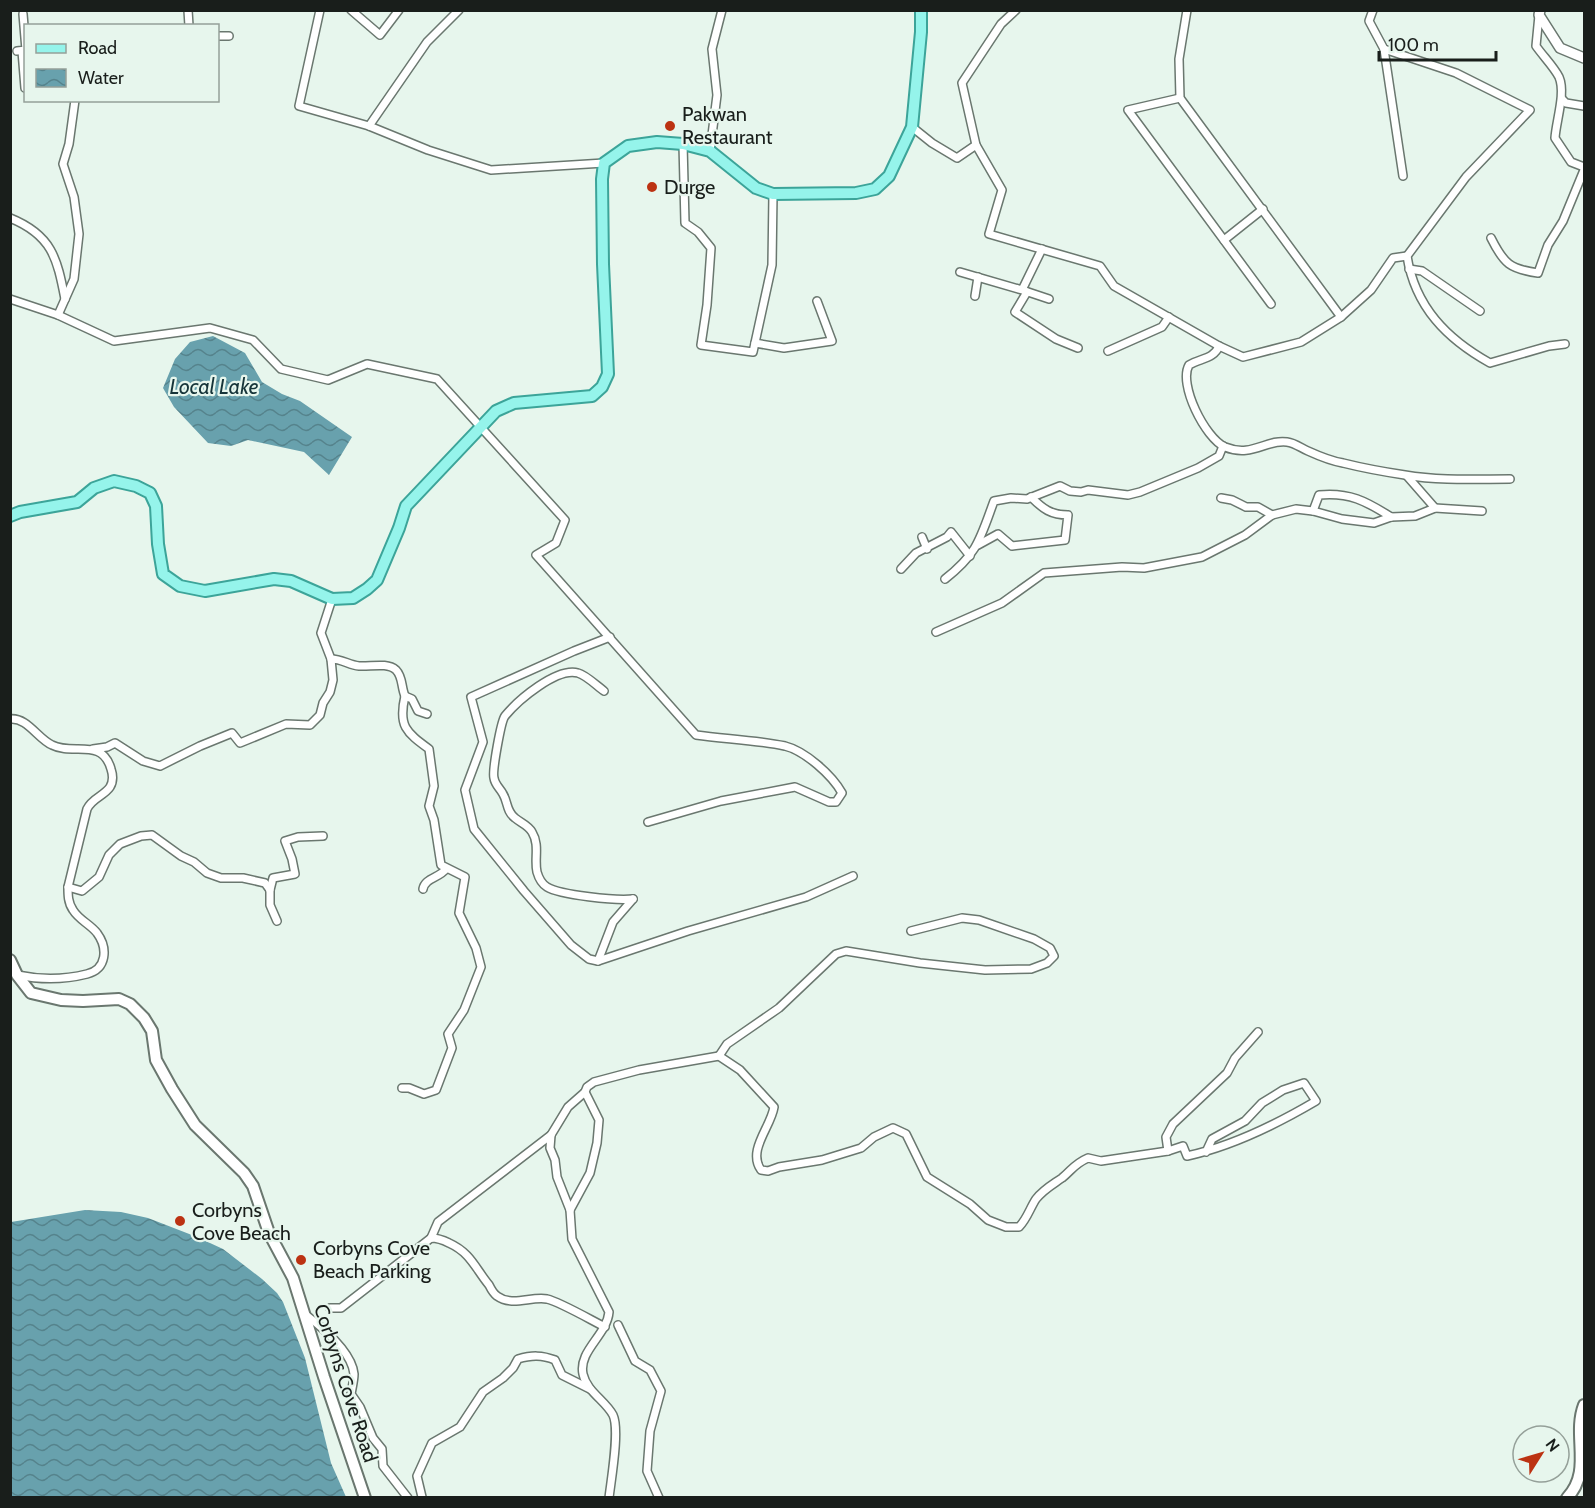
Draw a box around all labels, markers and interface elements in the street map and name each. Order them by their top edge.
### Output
legend [24,24,219,102]
scale bar [1379,24,1496,62]
text: 100 m [1388,34,1439,56]
text: Road [78,37,117,59]
text: Water [78,67,124,89]
place label: Pakwan Restaurant [682,102,773,149]
marker: Pakwan Restaurant [663,119,677,133]
place label: Durge [664,175,715,199]
marker: Durge [645,180,659,194]
water label: Local Lake [170,374,259,399]
place label: Corbyns Cove Beach [192,1198,291,1245]
marker: Corbyns Cove Beach [173,1214,187,1228]
place label: Corbyns Cove Beach Parking [313,1236,432,1283]
marker: Corbyns Cove Beach Parking [294,1253,308,1267]
street label: Corbyns Cove Road [309,1301,383,1465]
north arrow [1511,1424,1571,1484]
text: N [1542,1435,1564,1456]

